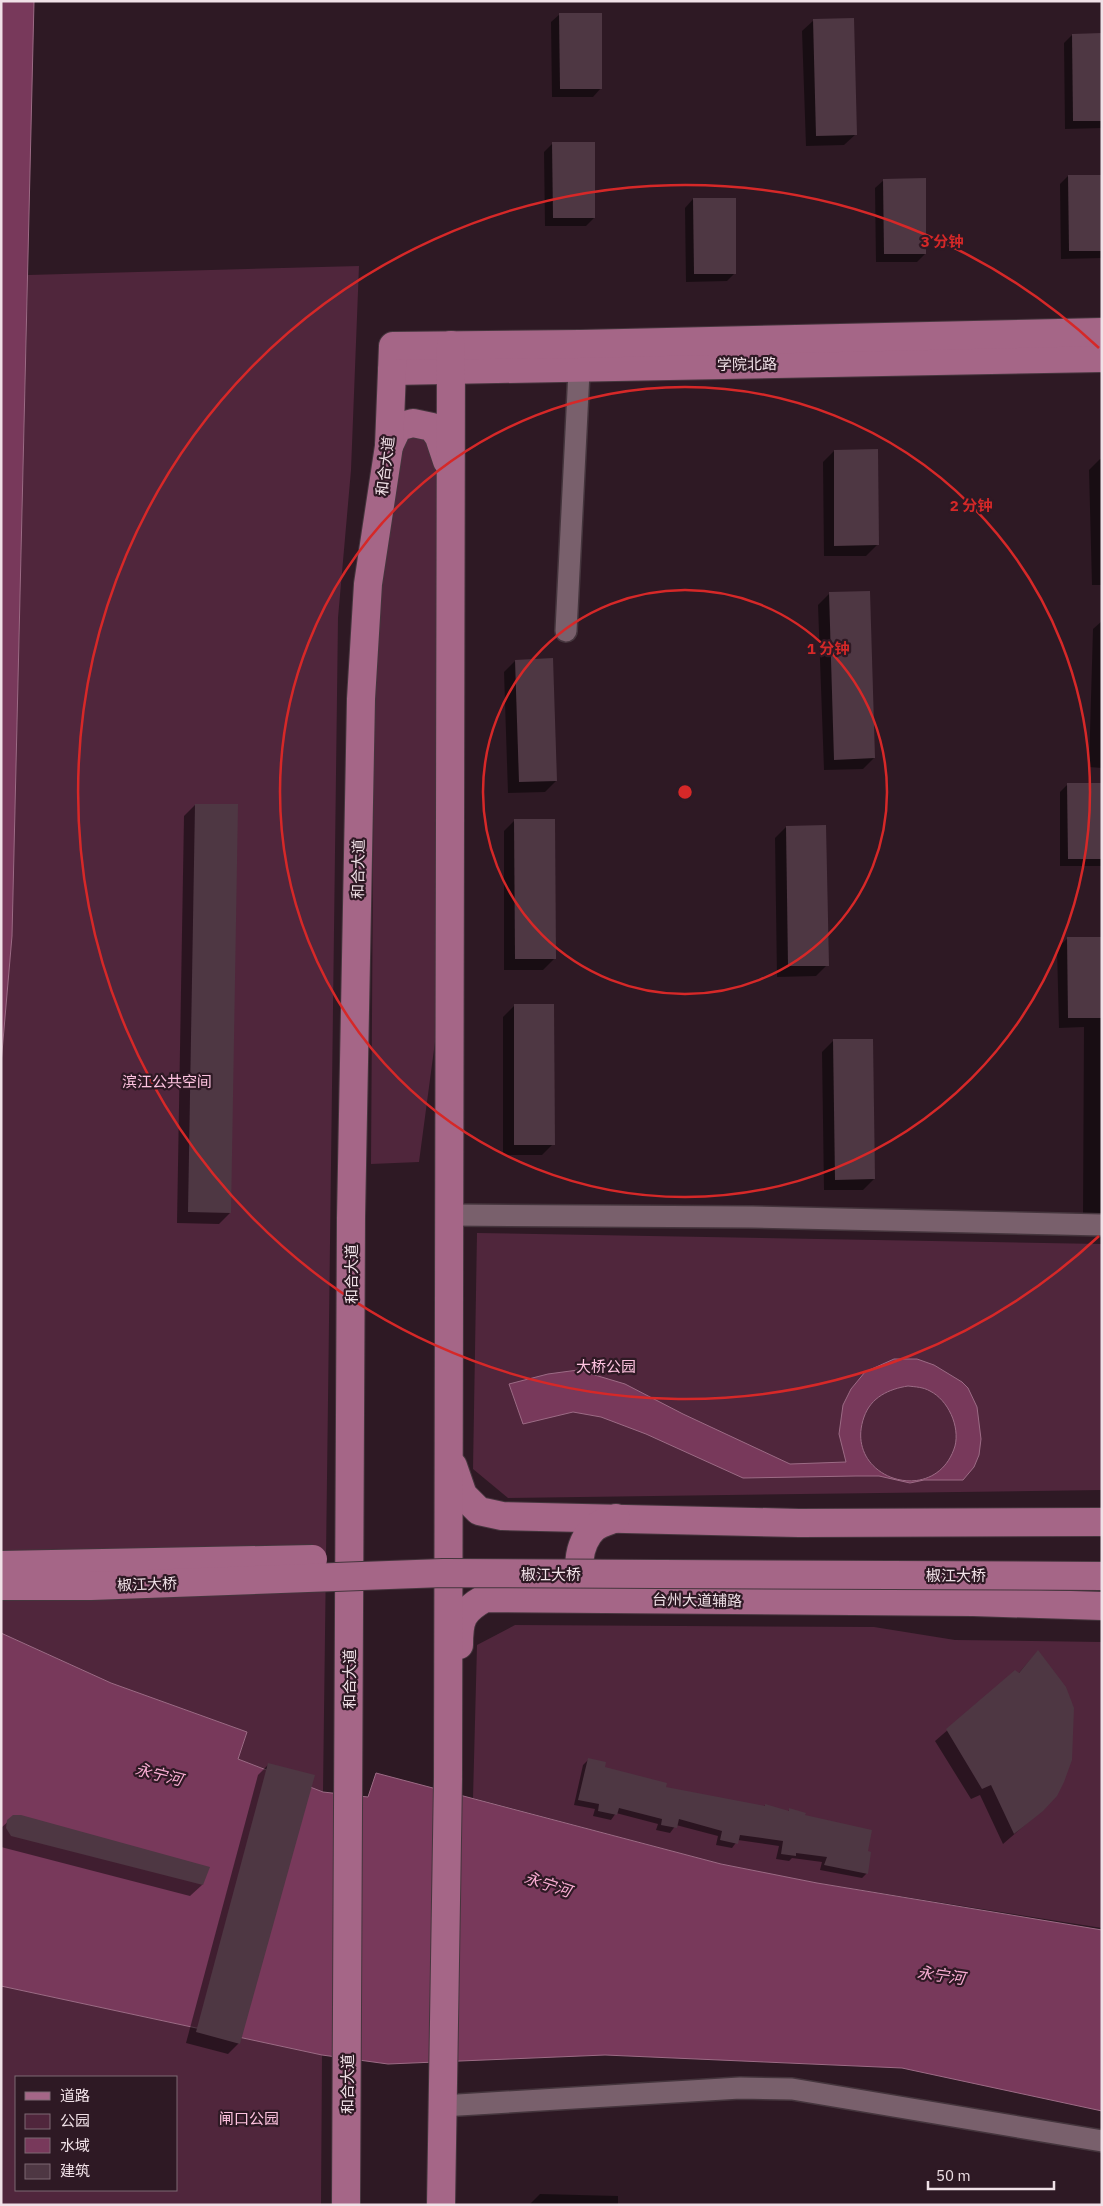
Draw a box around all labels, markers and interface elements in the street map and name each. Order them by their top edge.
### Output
text: 3 分钟 [921,232,963,251]
street label: 学院北路 [717,354,777,374]
street label: 和合大道 [372,435,398,497]
text: 2 分钟 [950,496,992,515]
text: 1 分钟 [807,639,849,658]
centre of rings [676,783,694,801]
street label: 和合大道 [348,839,368,899]
park label: 滨江公共空间 [122,1072,212,1091]
street label: 和合大道 [342,1244,361,1304]
park label: 大桥公园 [576,1357,636,1376]
street label: 椒江大桥 [521,1565,581,1584]
street label: 椒江大桥 [926,1566,986,1585]
street label: 椒江大桥 [117,1573,177,1595]
street label: 台州大道辅路 [652,1590,742,1610]
street label: 和合大道 [340,1649,359,1709]
water label: 永宁河 [133,1758,188,1790]
water label: 永宁河 [522,1867,577,1902]
water label: 永宁河 [916,1962,969,1989]
street label: 和合大道 [338,2054,357,2114]
legend [15,2076,178,2191]
text: 道路 [60,2086,90,2105]
park label: 闸口公园 [219,2109,279,2128]
text: 公园 [60,2111,90,2130]
text: 水域 [60,2136,90,2155]
scale bar [928,2158,1054,2190]
text: 建筑 [60,2161,90,2180]
text: 50 m [936,2166,971,2185]

